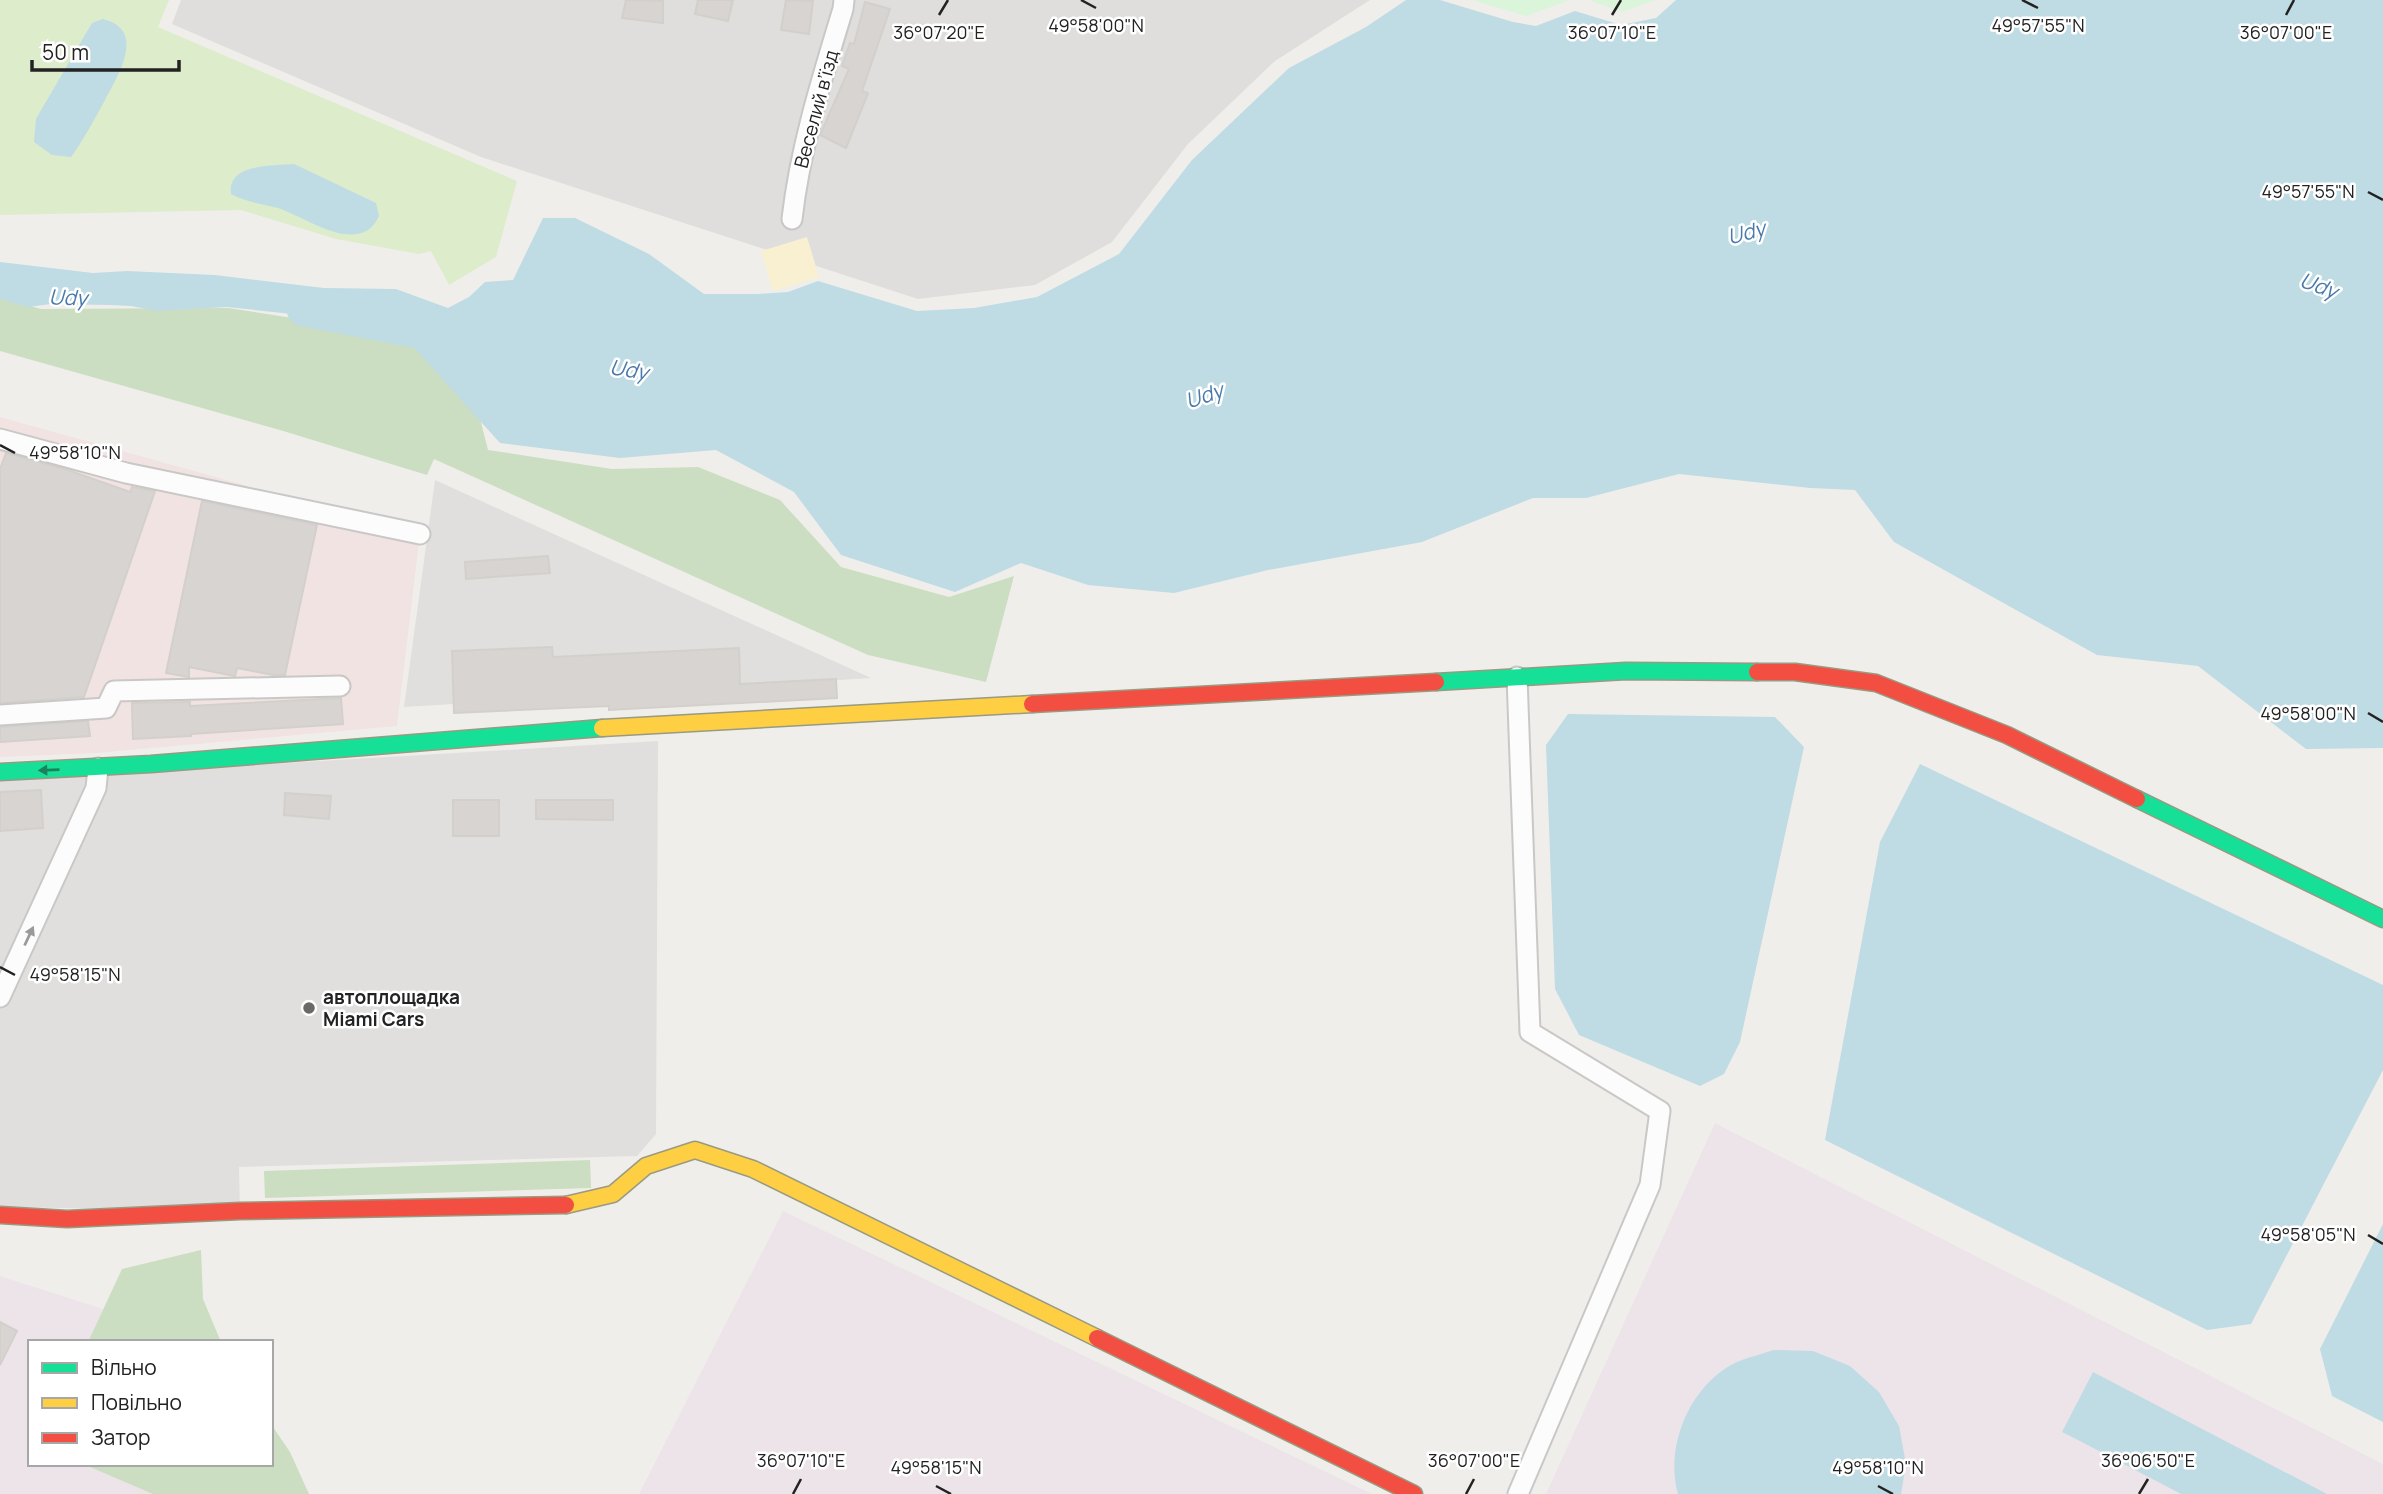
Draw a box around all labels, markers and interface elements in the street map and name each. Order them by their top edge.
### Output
text: 49°58'00"N [1048,13,1144,37]
text: 49°57'55"N [1991,13,2085,37]
text: 36°07'20"E [893,20,985,44]
text: 36°07'10"E [1568,20,1656,44]
text: 36°07'00"E [2240,20,2332,44]
scale bar [32,28,178,72]
text: 50 m [42,38,89,66]
street label: Веселий в’їзд [788,47,844,171]
text: 49°57'55"N [2261,179,2355,203]
water label: Udy [1724,213,1771,250]
water label: Udy [2296,265,2345,306]
water label: Udy [48,282,91,312]
water label: Udy [608,352,653,386]
water label: Udy [1181,375,1229,414]
text: 49°58'10"N [29,440,121,464]
text: 49°58'00"N [2260,701,2356,725]
one-way arrow [38,764,60,775]
one-way arrow [23,926,35,946]
text: 49°58'15"N [29,962,121,986]
place label: автоплощадка Miami Cars [323,984,460,1032]
marker: автоплощадка Miami Cars [301,1000,317,1016]
text: 49°58'05"N [2260,1222,2356,1246]
legend [28,1340,273,1466]
text: Вільно [91,1353,157,1381]
text: Повільно [91,1388,182,1416]
text: Затор [91,1423,150,1451]
text: 36°07'10"E [757,1448,845,1472]
text: 36°07'00"E [1428,1448,1520,1472]
text: 36°06'50"E [2101,1448,2195,1472]
text: 49°58'15"N [890,1455,982,1479]
text: 49°58'10"N [1832,1455,1924,1479]

